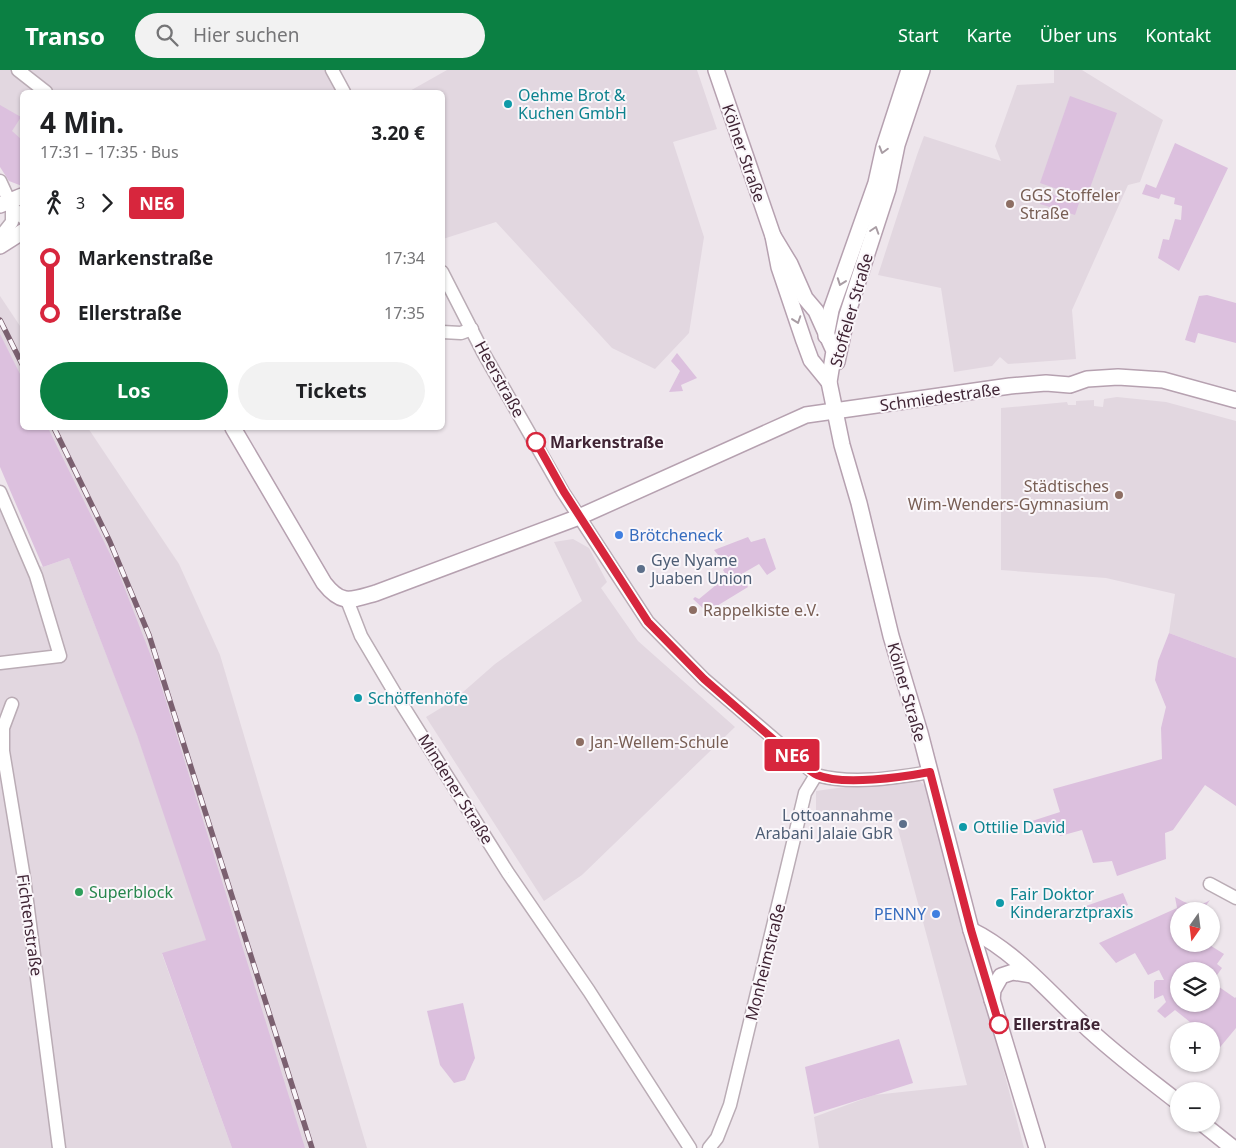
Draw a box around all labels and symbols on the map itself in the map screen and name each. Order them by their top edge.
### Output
place label: Oehme Brot & Kuchen GmbH [518,84,627,124]
marker: Oehme Brot & Kuchen GmbH [502,98,514,110]
street label: Kölner Straße [717,101,771,205]
one-way arrow [878,146,888,154]
place label: GGS Stoffeler Straße [1020,184,1121,224]
marker: GGS Stoffeler Straße [1004,198,1016,210]
one-way arrow [869,226,879,235]
street label: Stoffeler Straße [824,251,878,369]
one-way arrow [837,277,847,286]
one-way arrow [791,315,801,324]
street label: Heerstraße [470,337,530,421]
street label: Schmiedestraße [878,378,1002,416]
place label: Markenstraße [550,431,664,453]
marker: Markenstraße [526,432,546,452]
place label: Städtisches Wim-Wenders-Gymnasium [908,475,1109,515]
marker: Städtisches Wim-Wenders-Gymnasium [1113,489,1125,501]
place label: Brötcheneck [629,524,723,546]
marker: Brötcheneck [613,529,625,541]
place label: Gye Nyame Juaben Union [649,549,752,589]
marker: Gye Nyame Juaben Union [635,563,647,575]
place label: Rappelkiste e.V. [703,599,820,621]
marker: Rappelkiste e.V. [687,604,699,616]
street label: Kölner Straße [882,640,932,744]
place label: Schöffenhöfe [368,687,468,709]
marker: Schöffenhöfe [352,692,364,704]
street label: Mindener Straße [413,730,499,848]
place label: Jan-Wellem-Schule [588,731,729,753]
marker: Jan-Wellem-Schule [574,736,586,748]
line badge: NE6 [763,739,821,771]
place label: Lottoannahme Arabani Jalaie GbR [755,804,893,844]
place label: Ottilie David [973,816,1065,838]
marker: Lottoannahme Arabani Jalaie GbR [897,818,909,830]
marker: Ottilie David [957,821,969,833]
street label: Fichtenstraße [12,873,48,977]
place label: Superblock [89,881,173,903]
place label: Fair Doktor Kinderarztpraxis [1010,883,1133,923]
marker: Superblock [73,886,85,898]
marker: Fair Doktor Kinderarztpraxis [994,897,1006,909]
street label: Monheimstraße [740,901,790,1023]
north arrow [1170,902,1220,952]
place label: PENNY [874,903,927,925]
marker: PENNY [930,908,942,920]
place label: Ellerstraße [1013,1013,1100,1035]
marker: Ellerstraße [989,1014,1009,1034]

